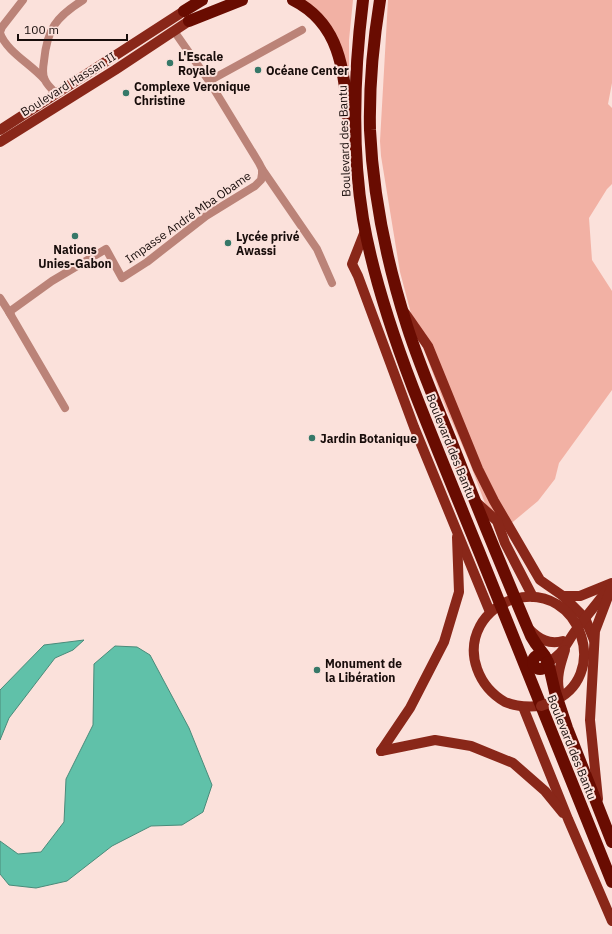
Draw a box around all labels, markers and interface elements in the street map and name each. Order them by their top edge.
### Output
scale bar [18,16,127,42]
text: 100 m [24,22,59,37]
street label: Boulevard Hassan II [18,48,119,119]
place label: L'Escale Royale [178,49,223,78]
marker: L'Escale Royale [165,58,175,68]
place label: Océane Center [266,63,349,78]
marker: Océane Center [253,65,263,75]
place label: Complexe Veronique Christine [134,79,251,108]
street label: Boulevard des Bantu [335,85,353,197]
marker: Complexe Veronique Christine [121,88,131,98]
street label: Impasse André Mba Obame [122,168,254,266]
place label: Lycée privé Awassi [236,229,300,258]
marker: Nations Unies-Gabon [70,231,80,241]
marker: Lycée privé Awassi [223,238,233,248]
place label: Nations Unies-Gabon [38,242,112,271]
street label: Boulevard des Bantu [423,391,479,501]
place label: Jardin Botanique [320,431,417,446]
marker: Jardin Botanique [307,433,317,443]
place label: Monument de la Libération [325,656,402,685]
marker: Monument de la Libération [312,665,322,675]
street label: Boulevard des Bantu [544,692,600,802]

